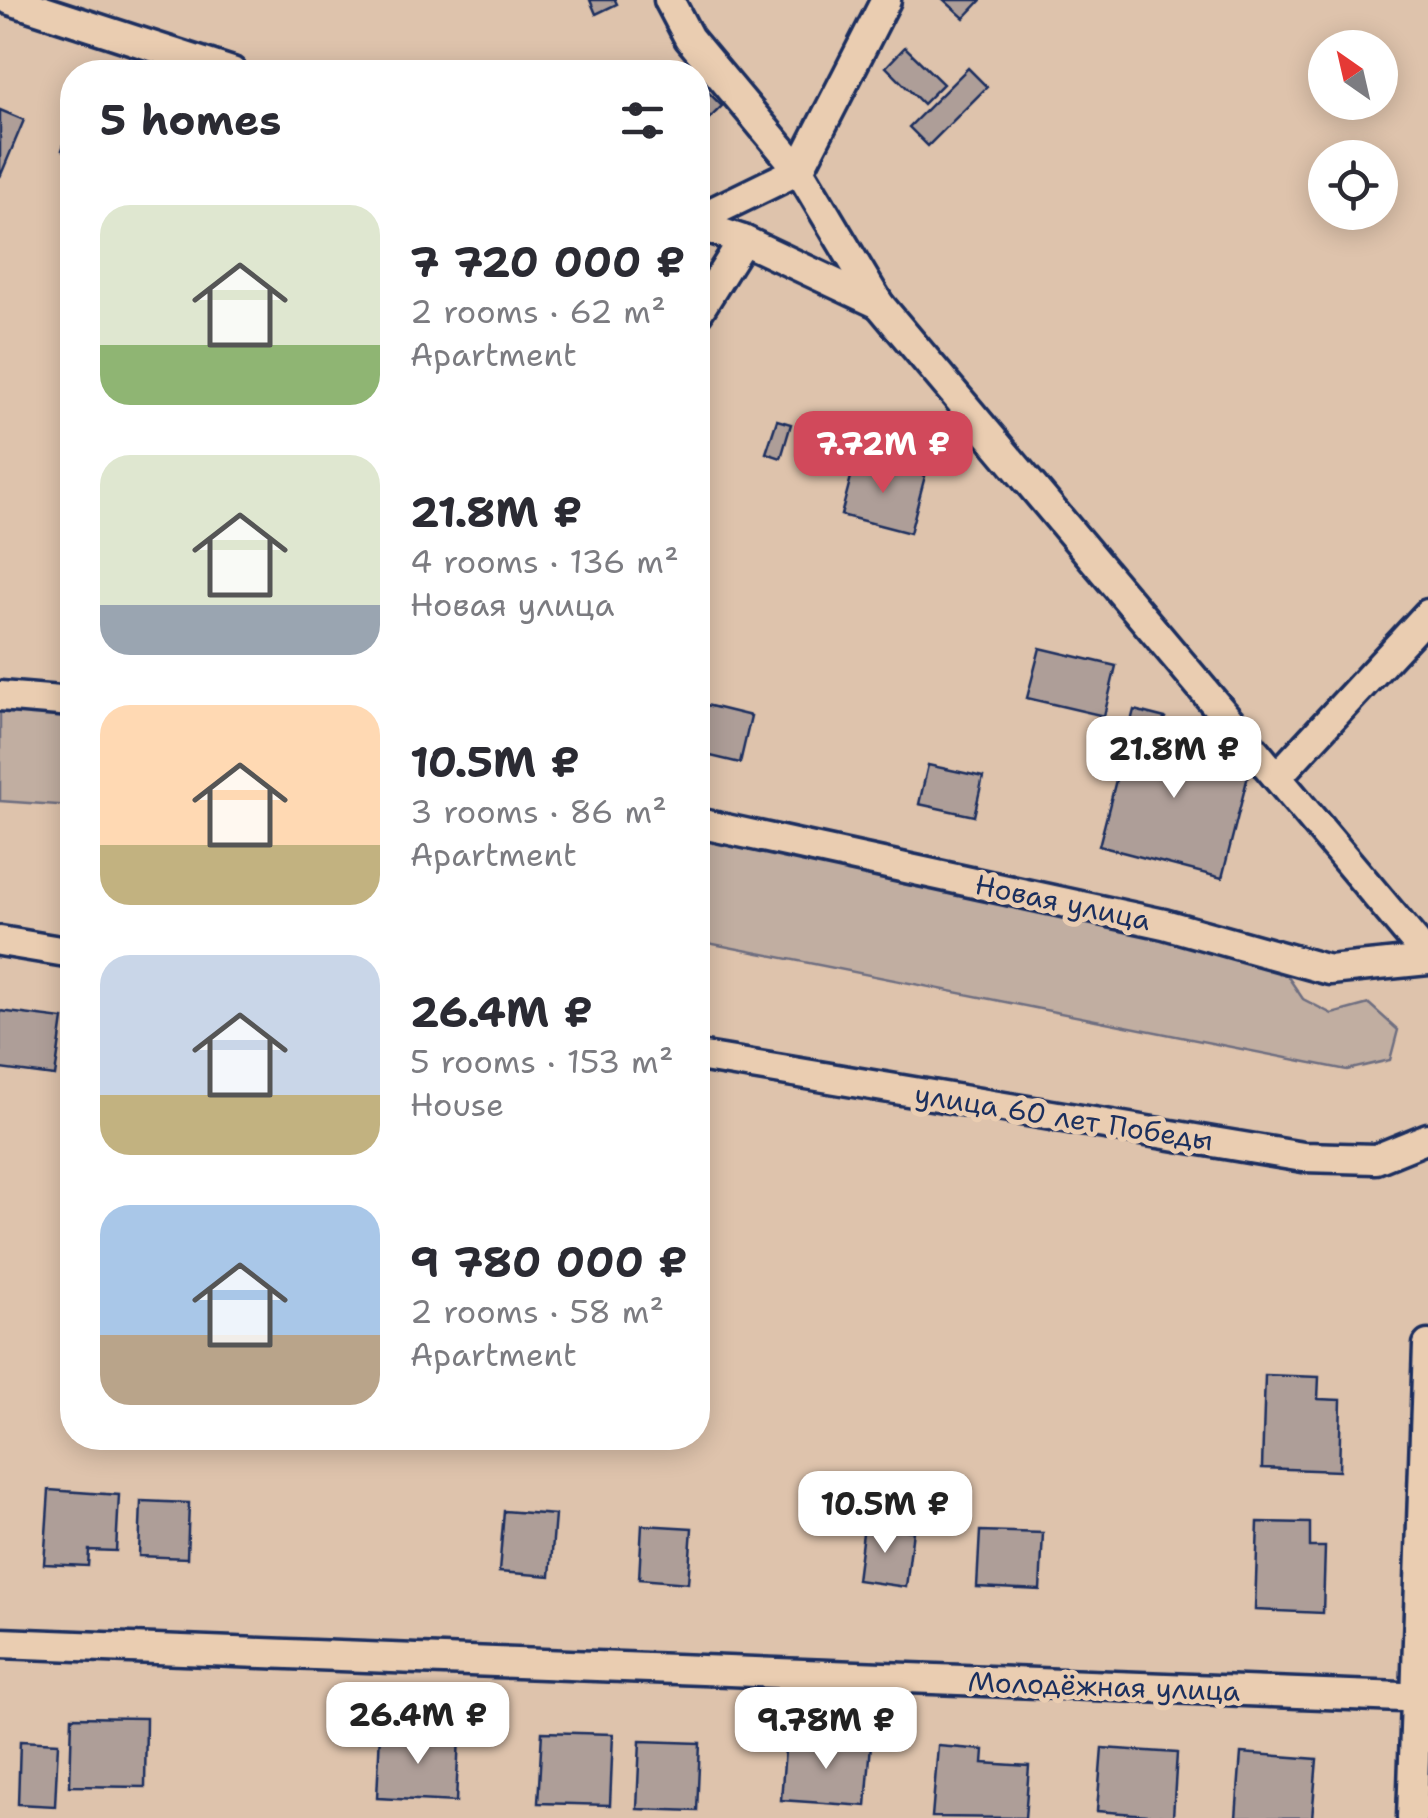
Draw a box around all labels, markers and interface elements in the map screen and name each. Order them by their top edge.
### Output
north arrow [1308,30,1398,120]
map controls [1308,30,1398,230]
text: 5 homes [100,92,281,148]
icon: filters [615,93,670,148]
button: locate [1308,140,1398,230]
text: 7 720 000 ₽ [410,234,685,290]
icon: home [180,245,300,365]
text: 2 rooms · 62 m² [410,290,666,333]
text: Apartment [410,333,577,376]
pin: 7.72M ₽ [791,411,975,496]
text: 7.72M ₽ [816,422,950,465]
text: 21.8M ₽ [410,484,582,540]
icon: home [180,495,300,615]
text: 4 rooms · 136 m² [410,540,679,583]
text: Новая улица [410,583,614,626]
pin: 21.8M ₽ [1082,716,1266,801]
text: 21.8M ₽ [1108,727,1240,770]
text: 10.5M ₽ [410,734,580,790]
icon: home [180,745,300,865]
text: 3 rooms · 86 m² [410,790,667,833]
text: Apartment [410,833,577,876]
street label: Новая улица [972,865,1154,939]
text: 26.4M ₽ [410,984,593,1040]
icon: home [180,995,300,1115]
text: 5 rooms · 153 m² [410,1040,673,1083]
street label: улица 60 лет Победы [912,1075,1216,1159]
text: House [410,1083,504,1126]
text: 9 780 000 ₽ [410,1234,688,1290]
icon: home [180,1245,300,1365]
text: 2 rooms · 58 m² [410,1290,664,1333]
text: Apartment [410,1333,577,1376]
pin: 10.5M ₽ [793,1471,977,1556]
text: 10.5M ₽ [820,1482,950,1525]
street label: Молодёжная улица [967,1662,1241,1710]
pin: 26.4M ₽ [326,1682,510,1767]
pin: 9.78M ₽ [734,1687,918,1772]
text: 26.4M ₽ [348,1693,488,1736]
text: 9.78M ₽ [757,1698,895,1741]

